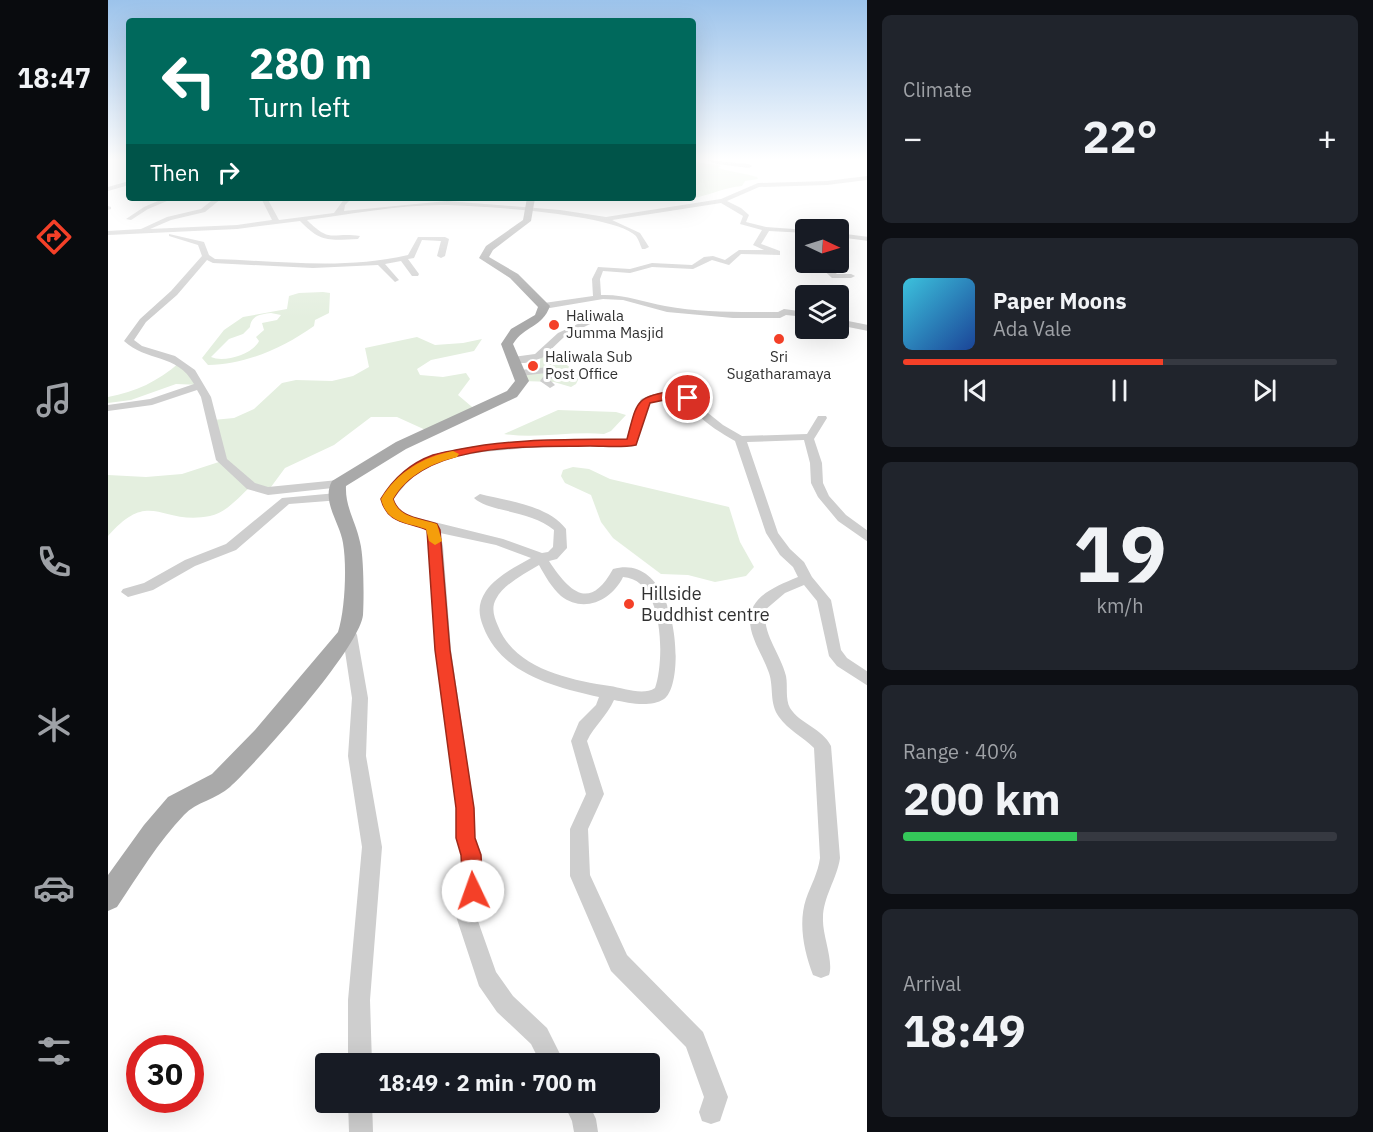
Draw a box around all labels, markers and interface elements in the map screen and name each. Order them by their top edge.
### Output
text: 280 m [249,36,372,91]
icon: left [150,42,228,120]
text: 18:47 [17,60,91,95]
text: Climate [903,76,972,103]
text: Turn left [249,89,350,124]
text: 22° [1082,107,1158,165]
text: − [903,116,923,159]
text: + [1317,116,1337,159]
icon: right [212,156,245,189]
text: Then [150,158,200,187]
icon: directions [33,216,75,258]
north arrow [795,219,849,273]
map controls [795,219,849,339]
button: layers [795,285,849,339]
text: Paper Moons [993,286,1126,315]
place label: Haliwala Jumma Masjid [566,306,664,342]
text: Ada Vale [993,315,1072,342]
marker: Haliwala Jumma Masjid [547,318,561,332]
marker: Sri Sugatharamaya [772,332,786,346]
place label: Haliwala Sub Post Office [545,347,632,383]
place label: Sri Sugatharamaya [727,347,831,383]
marker: Haliwala Sub Post Office [526,359,540,373]
pin [662,372,713,423]
icon: previous [959,374,992,407]
icon: pause [1103,374,1136,407]
icon: next [1248,374,1281,407]
icon: music [33,379,75,421]
icon: arrive [671,381,704,414]
text: 19 [1073,502,1167,603]
icon: phone [33,541,75,583]
place label: Hillside Buddhist centre [641,582,770,626]
text: km/h [1096,592,1144,619]
marker: Hillside Buddhist centre [622,597,636,611]
icon: climate [33,704,75,746]
text: Range · 40% [903,738,1018,765]
text: 200 km [903,769,1061,827]
position arrow [441,859,505,923]
icon: car [33,867,75,909]
text: Arrival [903,970,961,997]
text: 18:49 [903,1001,1026,1059]
icon: filters [33,1030,75,1072]
speed limit sign: 30 [126,1035,204,1113]
text: 18:49 · 2 min · 700 m [378,1068,597,1097]

